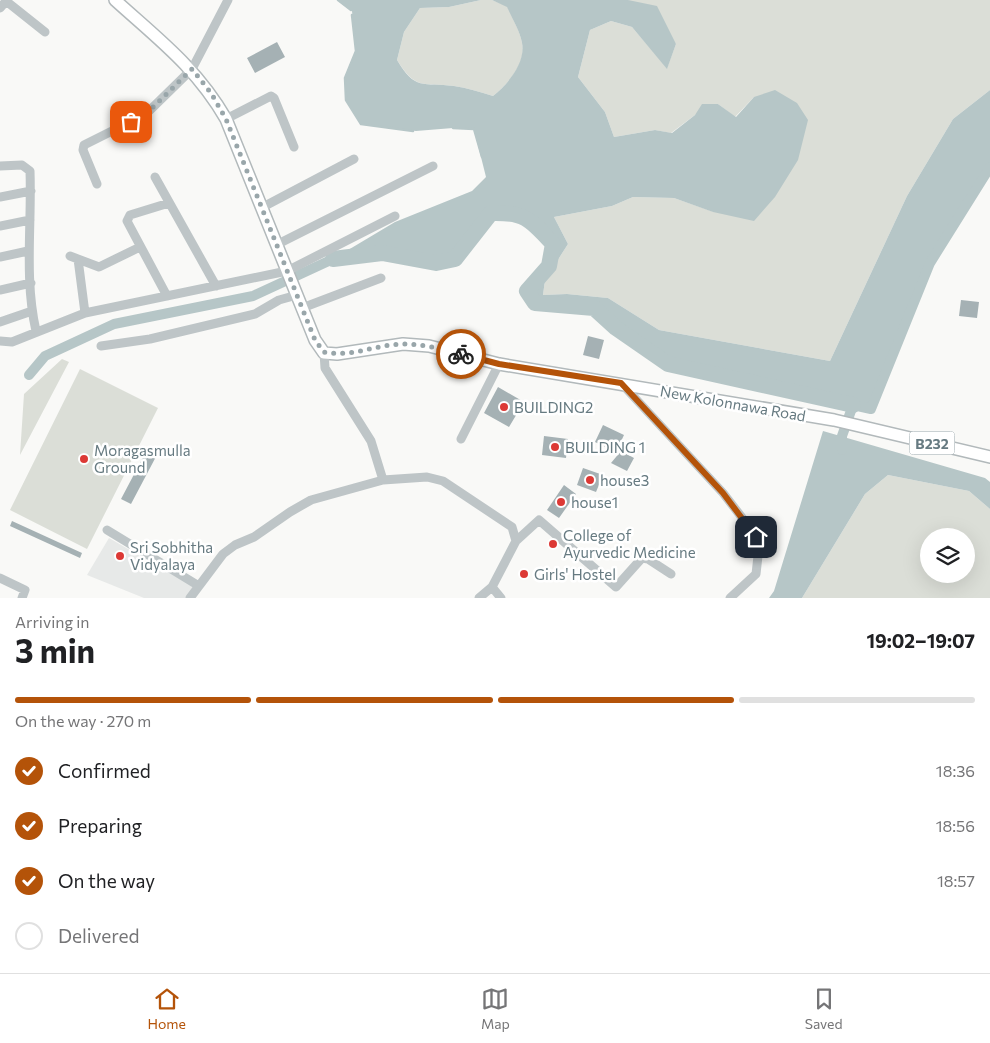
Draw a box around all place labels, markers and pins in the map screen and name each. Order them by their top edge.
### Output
pin [110,101,152,143]
place label: BUILDING2 [514,398,593,416]
marker: BUILDING2 [498,401,510,413]
place label: BUILDING 1 [565,438,645,456]
place label: Moragasmulla Ground [94,441,191,476]
marker: BUILDING 1 [549,441,561,453]
marker: Moragasmulla Ground [78,453,90,465]
place label: house3 [600,471,649,489]
marker: house3 [584,474,596,486]
place label: house1 [571,493,618,511]
marker: house1 [555,496,567,508]
pin [735,516,777,558]
place label: College of Ayurvedic Medicine [563,526,696,561]
place label: Sri Sobhitha Vidyalaya [130,538,213,573]
marker: College of Ayurvedic Medicine [547,538,559,550]
marker: Sri Sobhitha Vidyalaya [114,550,126,562]
place label: Girls' Hostel [534,565,616,583]
marker: Girls' Hostel [518,568,530,580]

